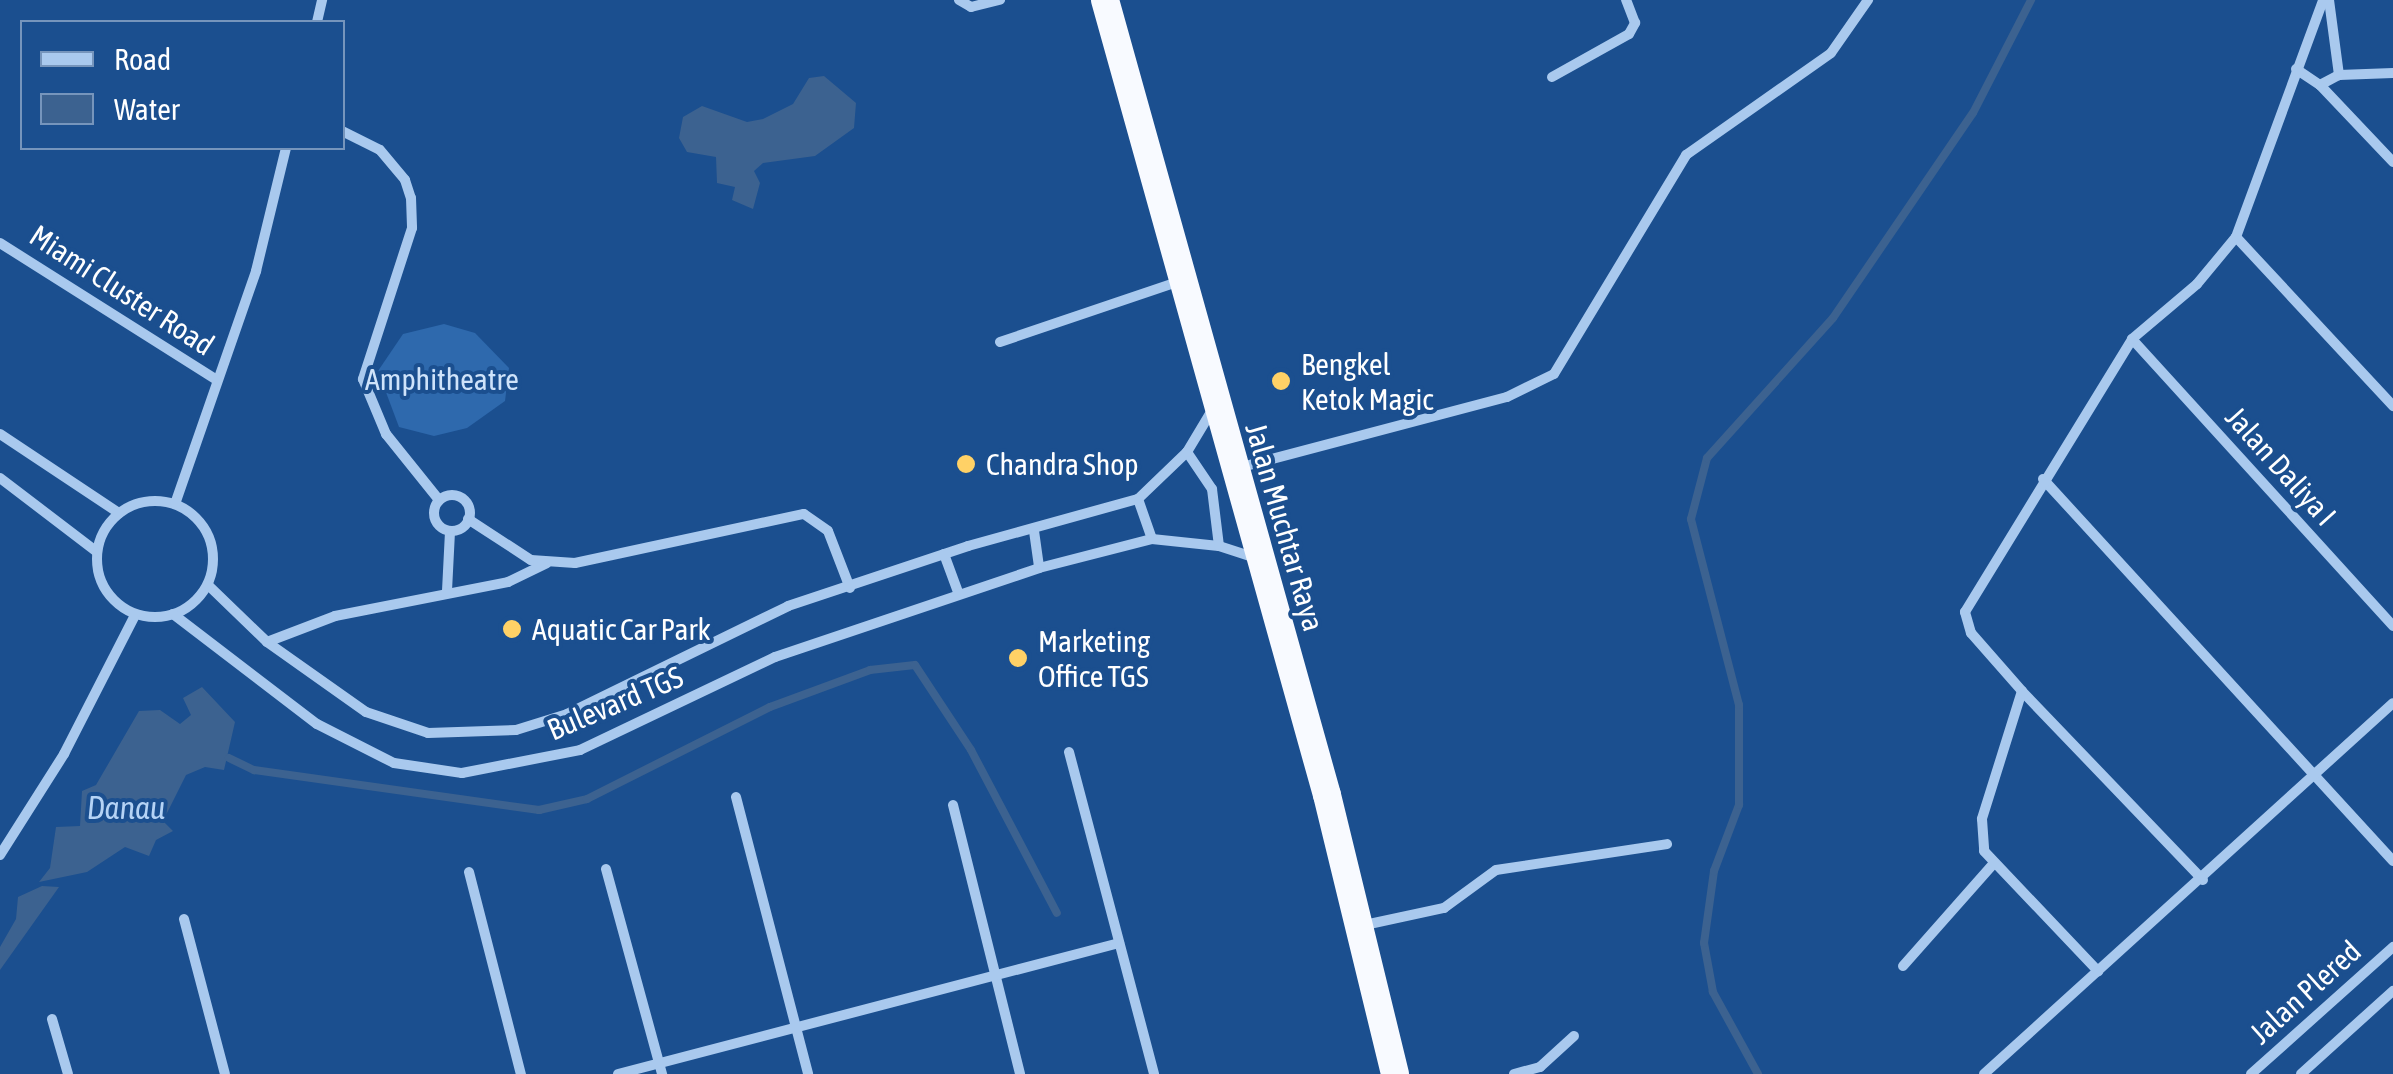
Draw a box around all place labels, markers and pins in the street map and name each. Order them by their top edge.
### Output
place label: Bengkel Ketok Magic [1301,346,1433,416]
marker: Bengkel Ketok Magic [1270,370,1292,392]
place label: Chandra Shop [986,446,1139,482]
marker: Chandra Shop [955,453,977,475]
place label: Aquatic Car Park [532,611,711,647]
marker: Aquatic Car Park [501,618,523,640]
place label: Marketing Office TGS [1038,623,1150,694]
marker: Marketing Office TGS [1007,647,1029,669]

